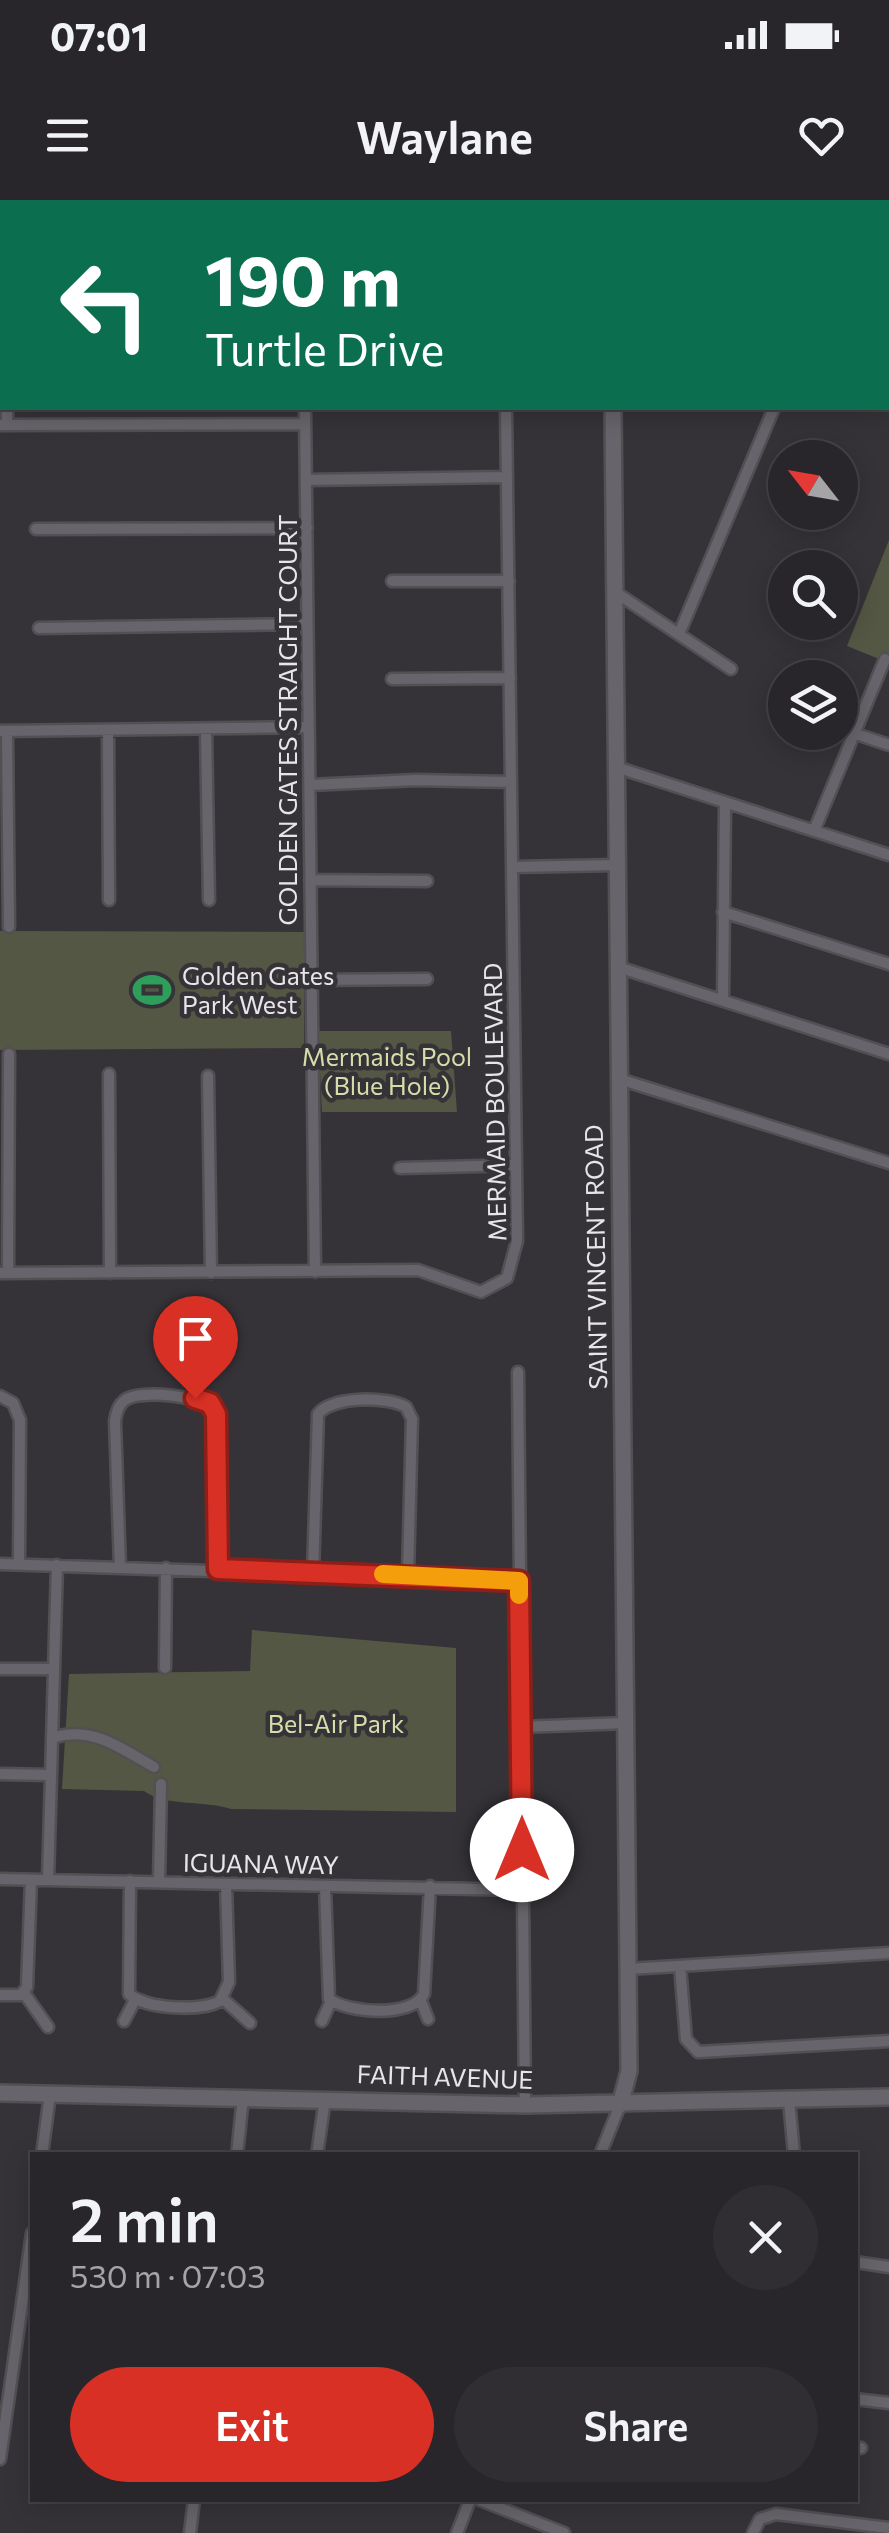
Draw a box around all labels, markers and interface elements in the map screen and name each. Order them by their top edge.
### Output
text: 07:01 [50,12,148,59]
icon: menu [40,108,95,163]
text: Waylane [356,108,533,163]
icon: heart [794,108,849,163]
text: 190 m [205,235,401,320]
icon: left [40,240,170,370]
text: Turtle Drive [205,320,444,375]
north arrow [768,440,858,530]
map controls [768,440,858,750]
street label: GOLDEN GATES STRAIGHT COURT [272,515,302,925]
button: search [768,550,858,640]
button: layers [768,660,858,750]
place label: Golden Gates Park West [182,960,334,1019]
street label: MERMAID BOULEVARD [477,962,511,1242]
sports icon: Golden Gates Park West [131,969,173,1011]
park label: Mermaids Pool (Blue Hole) [302,1041,472,1100]
street label: SAINT VINCENT ROAD [578,1124,612,1390]
pin [153,1296,238,1399]
icon: arrive [168,1311,223,1366]
park label: Bel-Air Park [268,1708,405,1738]
position arrow [470,1798,574,1902]
street label: IGUANA WAY [183,1847,339,1879]
street label: FAITH AVENUE [356,2058,534,2094]
text: 2 min [70,2181,219,2254]
button: close [713,2185,818,2290]
text: 530 m · 07:03 [70,2255,266,2295]
button: Exit [70,2367,434,2482]
button: Share [454,2367,818,2482]

